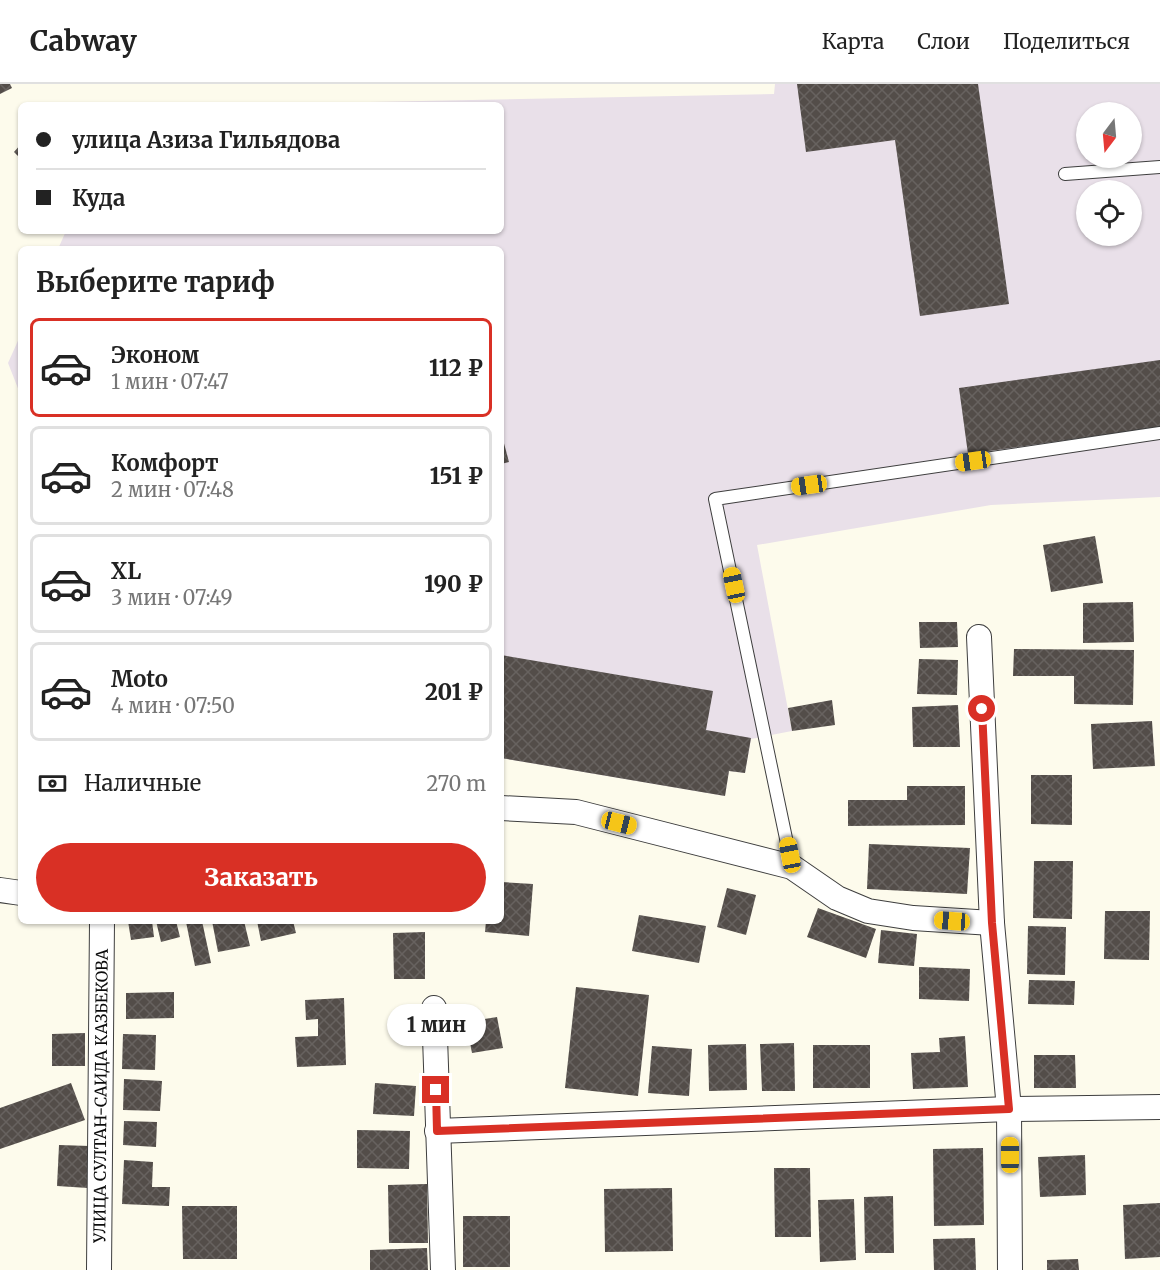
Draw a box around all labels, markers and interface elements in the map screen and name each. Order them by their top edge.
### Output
text: Cabway [30,23,137,59]
text: Карта [822,28,884,55]
text: Слои [917,28,970,55]
text: Поделиться [1003,28,1130,55]
north arrow [1076,102,1142,168]
map controls [1076,102,1142,246]
text: улица Азиза Гильядова [72,126,340,154]
button: locate [1076,180,1142,246]
text: Куда [72,184,125,212]
text: Выберите тариф [36,265,275,299]
icon: car [39,341,93,395]
text: Эконом [111,341,199,369]
text: 112 ₽ [429,354,483,382]
text: 1 мин · 07:47 [111,369,229,394]
icon: car [39,449,93,503]
text: Комфорт [111,449,219,477]
car [954,450,992,472]
text: 151 ₽ [430,462,483,490]
car [790,474,828,496]
text: 2 мин · 07:48 [111,477,234,502]
icon: car [39,557,93,611]
text: XL [111,557,141,585]
car [721,566,747,604]
text: 190 ₽ [424,570,483,598]
text: 3 мин · 07:49 [111,585,233,610]
icon: car [39,665,93,719]
text: Moto [111,665,168,693]
text: 201 ₽ [425,678,483,706]
text: 4 мин · 07:50 [111,693,235,718]
route start [968,695,995,722]
icon: cash [36,767,69,800]
text: Наличные [84,769,201,797]
text: 270 m [426,771,486,796]
car [599,810,639,836]
car [778,836,802,874]
button: Заказать [36,843,486,912]
car [933,911,971,931]
street label: УЛИЦА СУЛТАН-САИДА КАЗБЕКОВА [89,948,112,1244]
callout: 1 мин [386,1003,486,1045]
text: 1 мин [407,1012,466,1037]
route end [422,1076,449,1103]
car [1001,1137,1019,1173]

